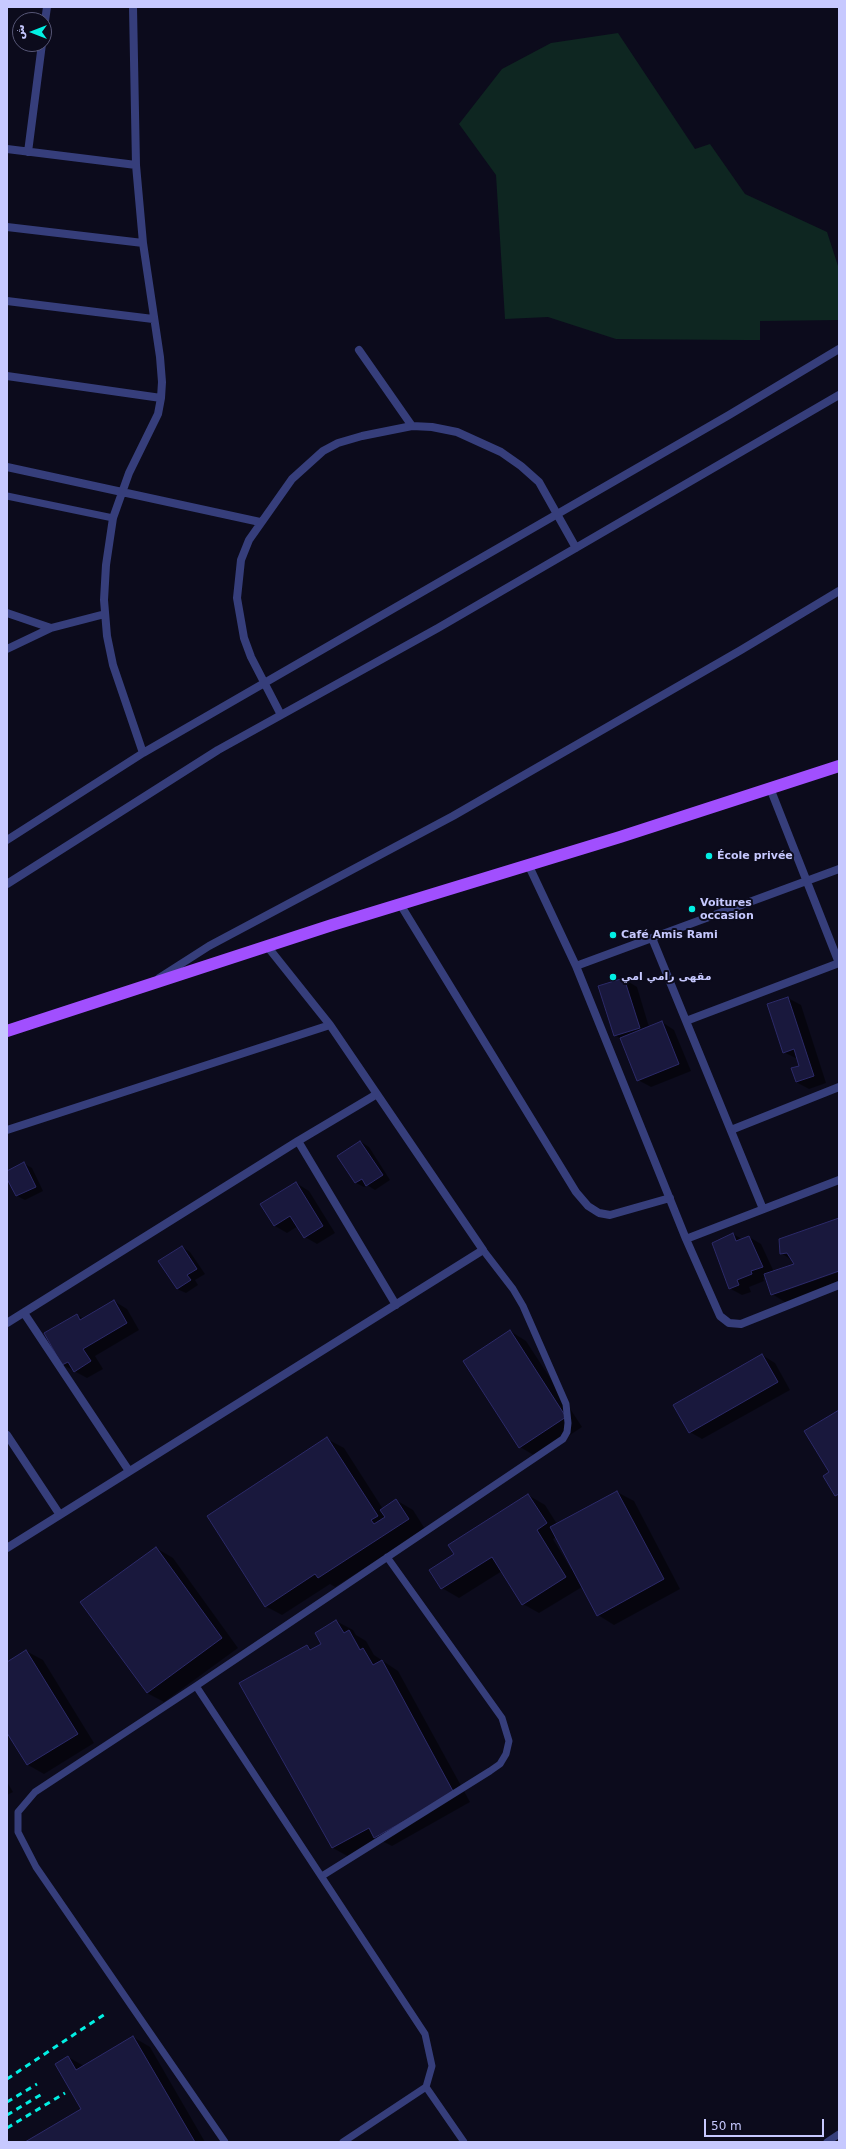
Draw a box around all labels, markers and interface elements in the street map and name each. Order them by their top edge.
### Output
north arrow [12,12,52,52]
text: ش [14,24,27,40]
place label: École privée [717,849,793,863]
marker: École privée [704,851,714,861]
place label: Voitures occasion [700,896,754,922]
marker: Voitures occasion [687,904,697,914]
place label: Café Amis Rami [621,928,718,942]
marker: Café Amis Rami [608,930,618,940]
place label: مقهى رامي امي [621,970,712,984]
marker: مقهى رامي امي [608,972,618,982]
scale bar [706,2111,826,2137]
text: 50 m [711,2119,742,2133]

